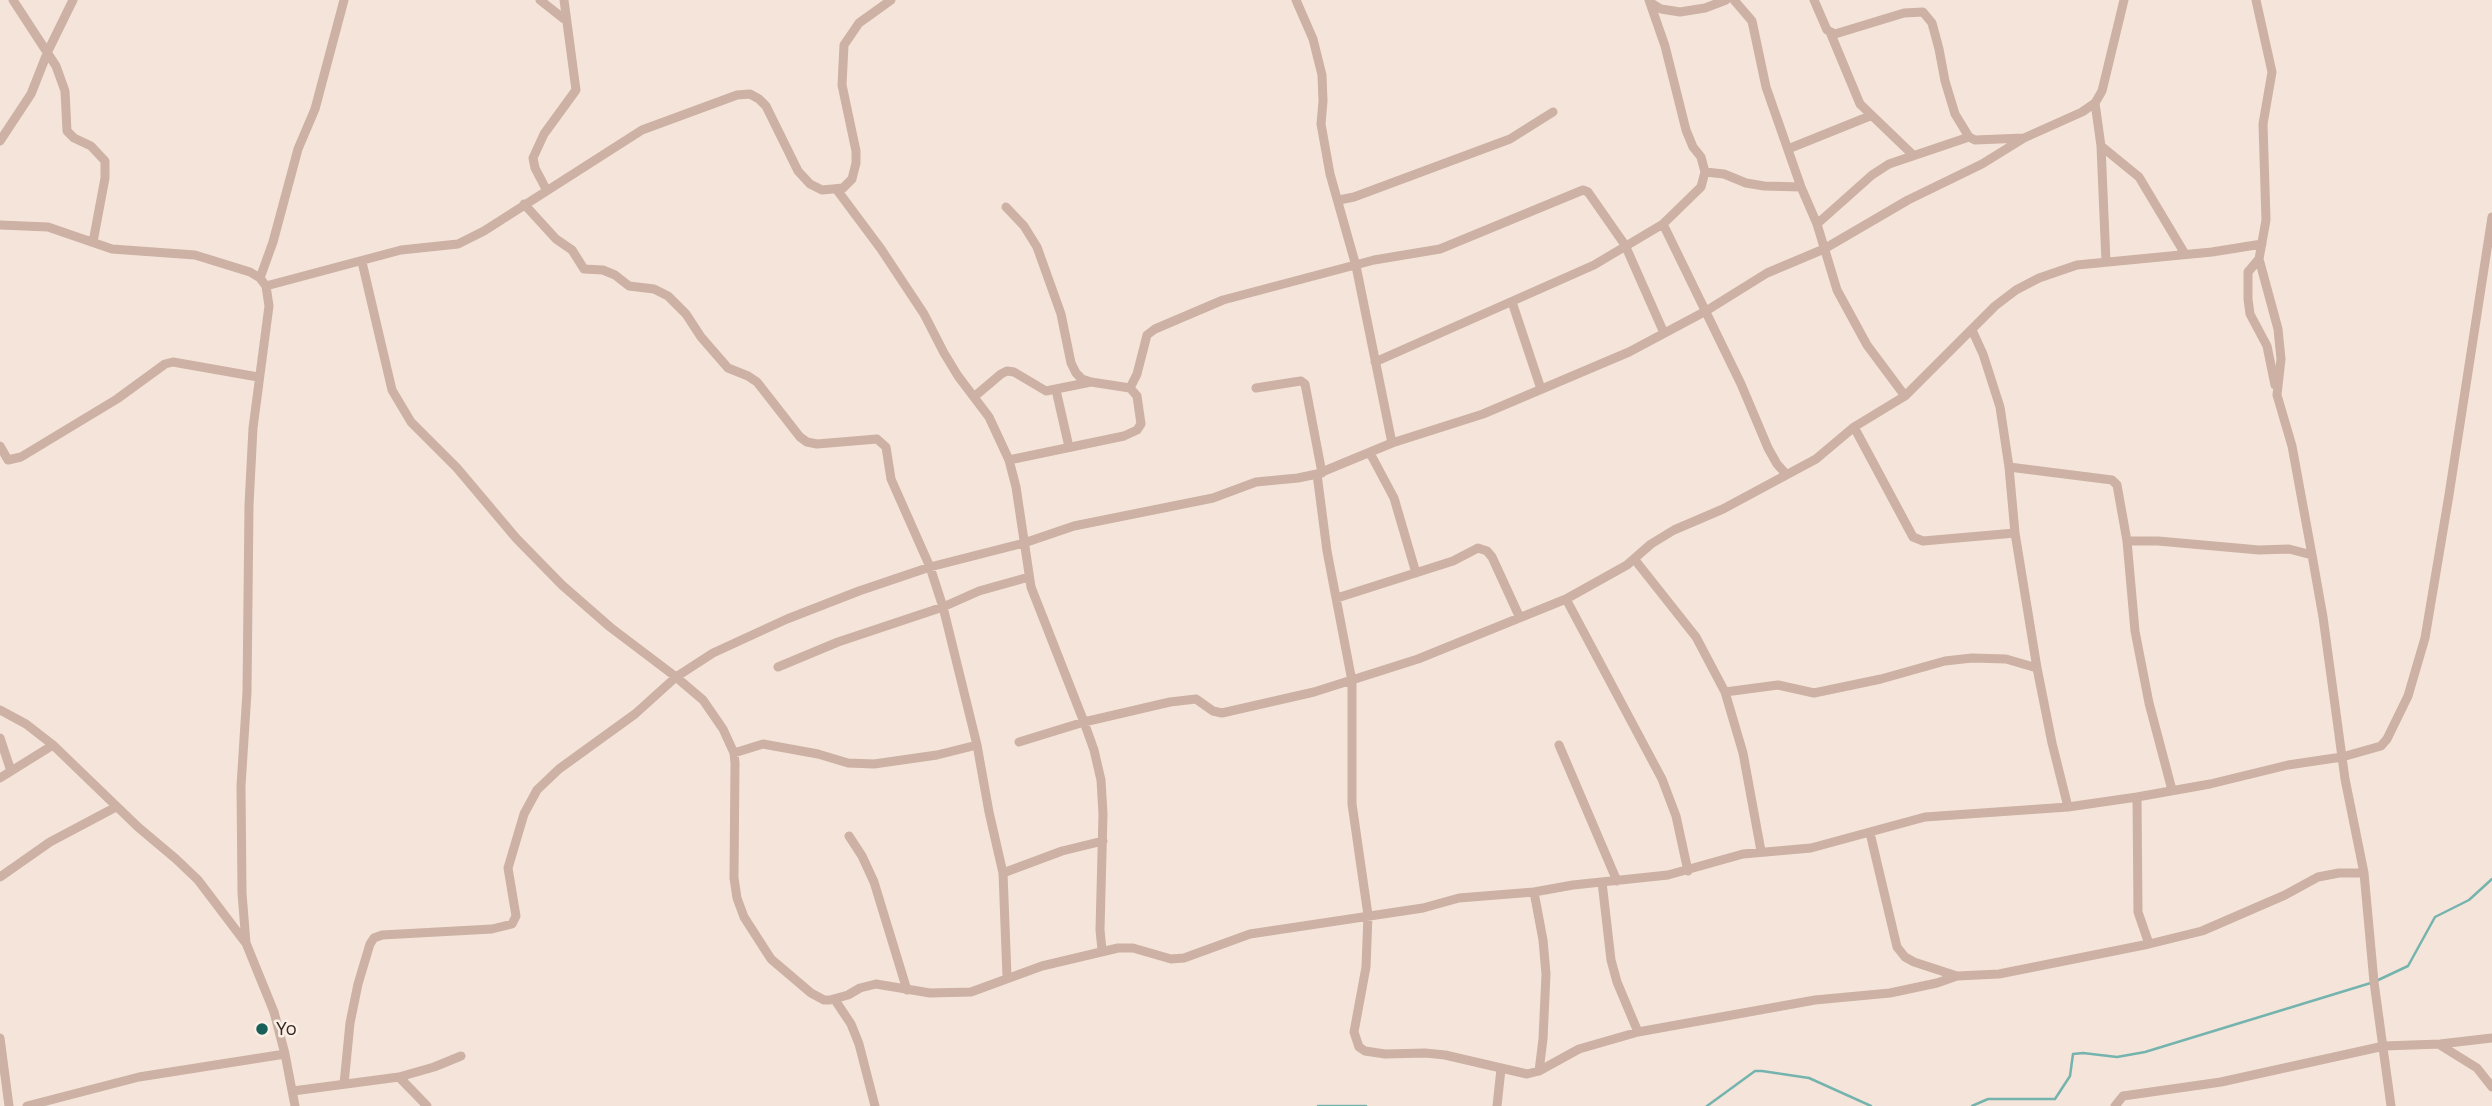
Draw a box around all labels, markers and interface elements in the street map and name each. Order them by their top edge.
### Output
place label: Yo [276,1018,297,1040]
marker: Yo [254,1021,270,1037]

